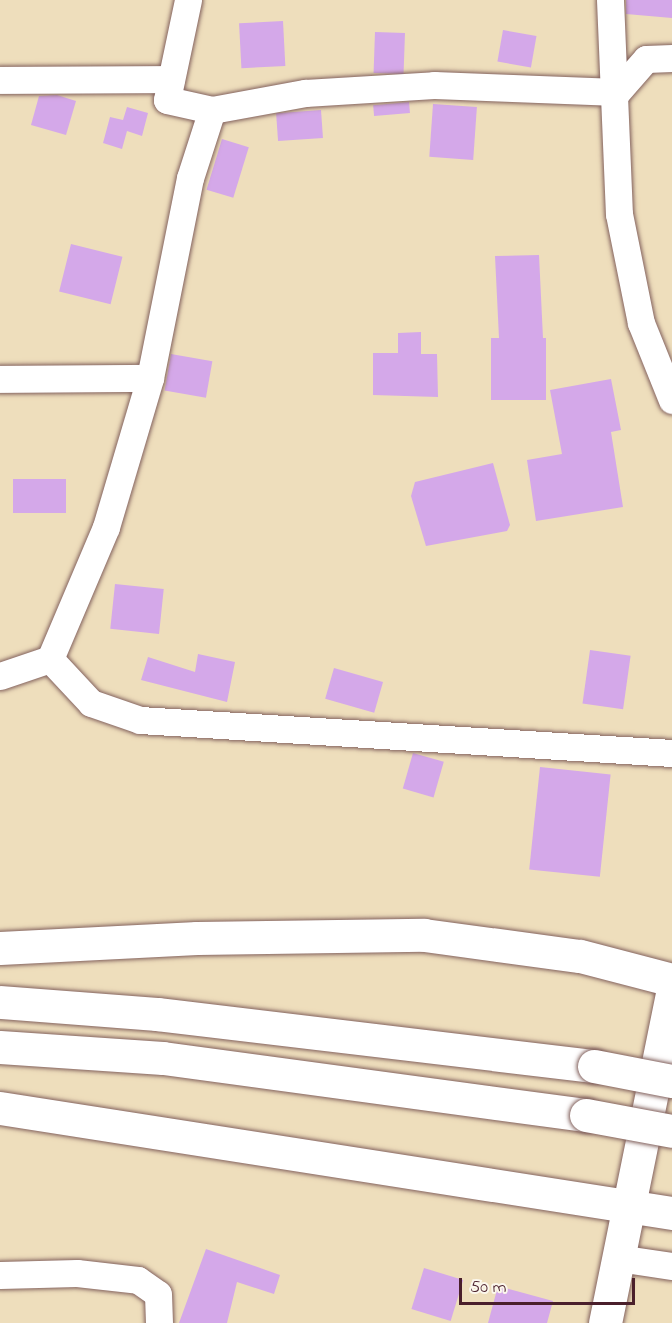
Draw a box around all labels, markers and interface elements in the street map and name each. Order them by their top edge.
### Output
scale bar [462,1266,638,1304]
text: 50 m [470,1275,507,1301]

